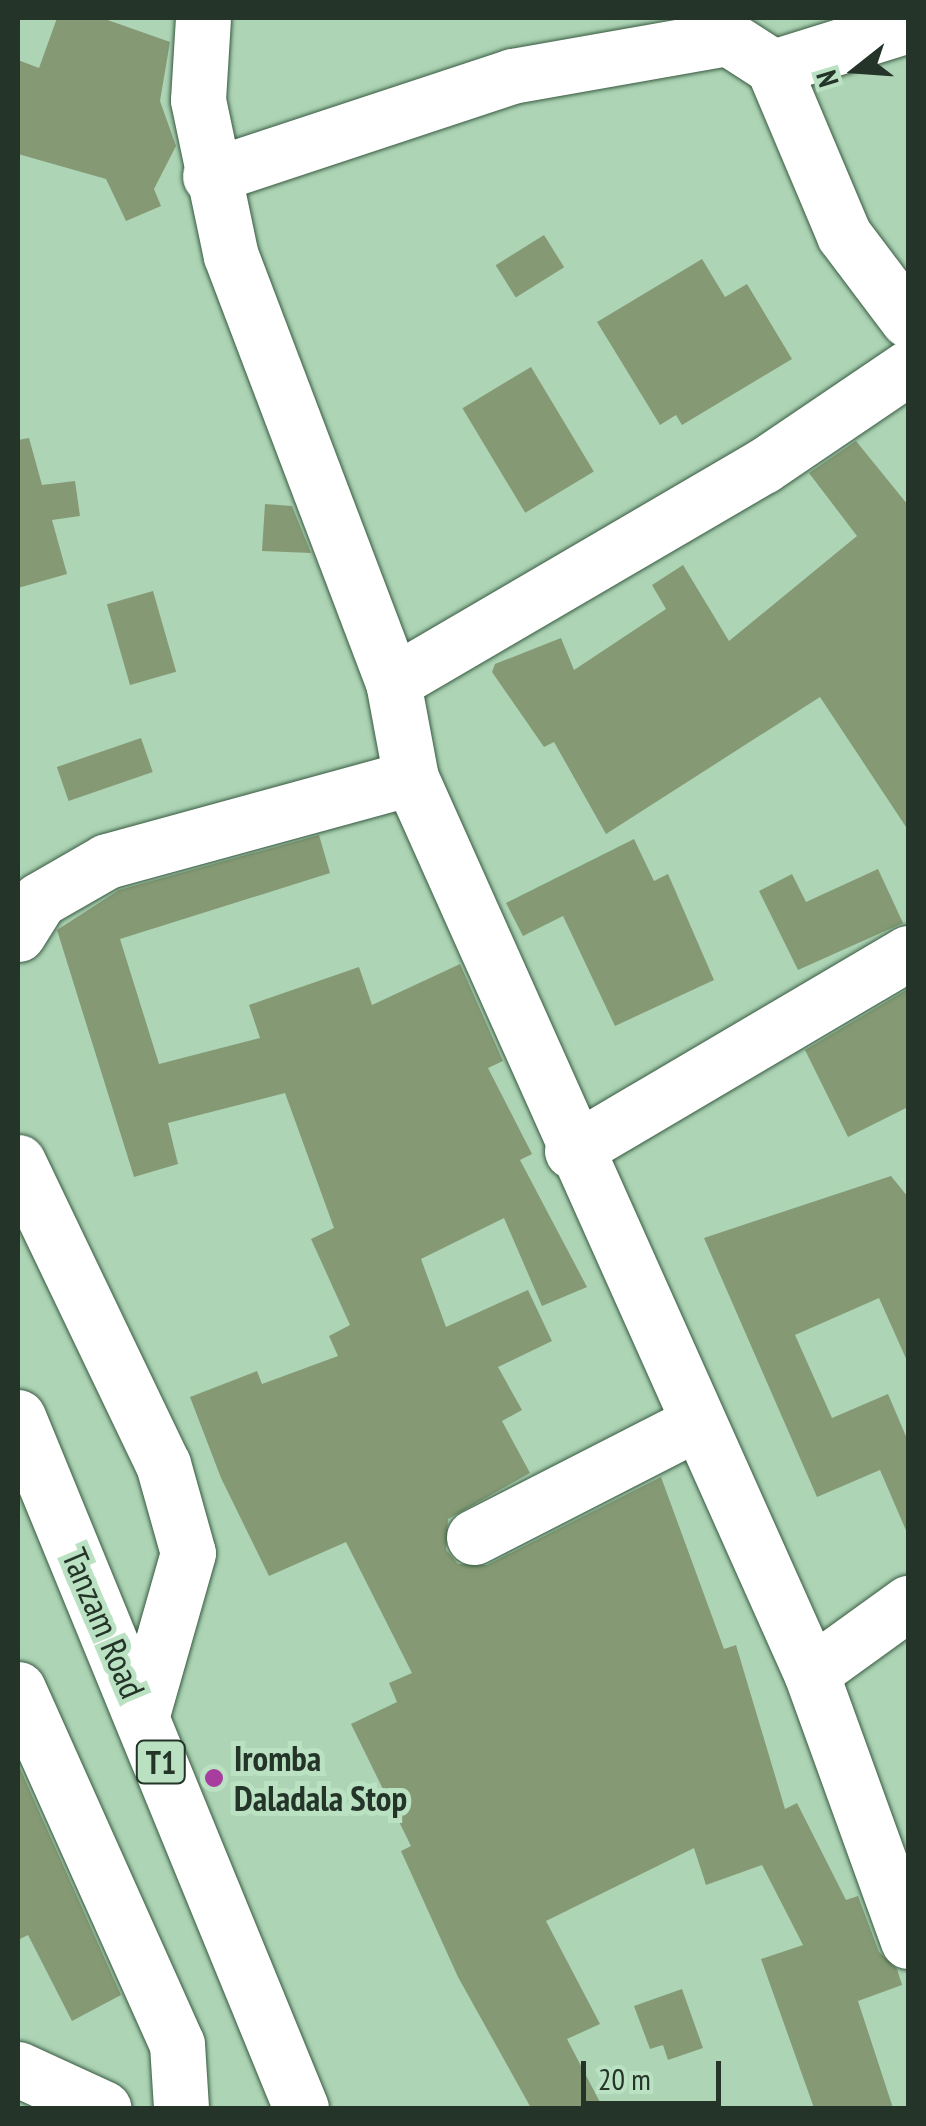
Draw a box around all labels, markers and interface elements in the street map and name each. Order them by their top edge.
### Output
north arrow [806,20,906,120]
text: N [807,66,847,92]
street label: Tanzam Road [54,1542,154,1704]
road number: T1 [134,1735,188,1789]
place label: Iromba Daladala Stop [234,1737,407,1819]
marker: Iromba Daladala Stop [203,1767,225,1789]
scale bar [586,2041,726,2103]
text: 20 m [598,2059,651,2098]

